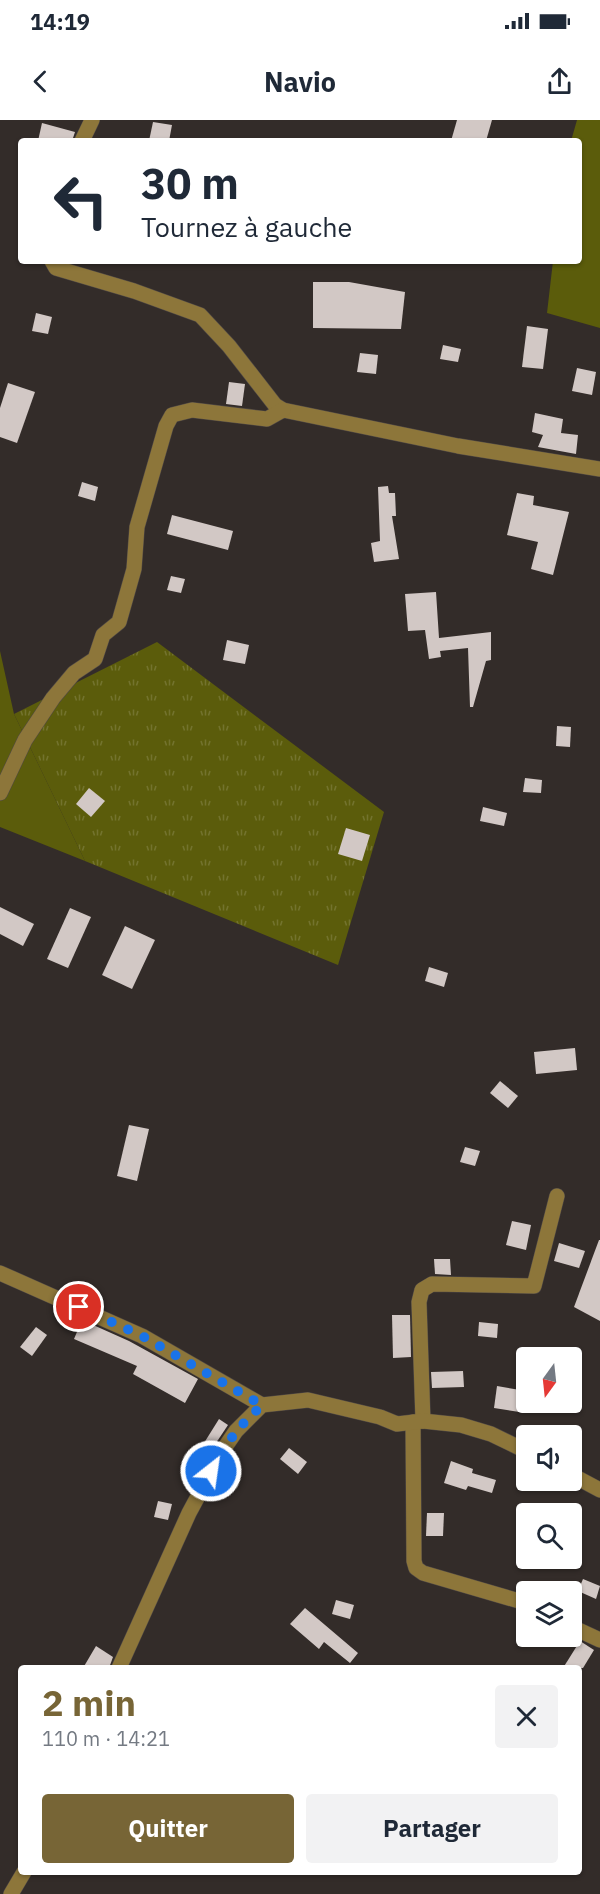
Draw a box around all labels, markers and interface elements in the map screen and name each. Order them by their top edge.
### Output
text: 14:19 [30,7,90,36]
text: Navio [264,64,336,99]
icon: back [24,65,57,98]
icon: share [543,65,576,98]
text: 30 m [141,156,239,211]
icon: left [42,162,120,240]
text: Tournez à gauche [141,209,352,244]
pin [53,1281,104,1332]
icon: arrive [62,1290,95,1323]
north arrow [516,1347,582,1413]
map controls [516,1347,582,1647]
button: sound [516,1425,582,1491]
position arrow [179,1439,243,1503]
button: search [516,1503,582,1569]
button: layers [516,1581,582,1647]
text: 2 min [42,1679,136,1726]
button: close [495,1685,558,1748]
text: 110 m · 14:21 [42,1725,170,1752]
button: Quitter [42,1794,294,1863]
button: Partager [306,1794,558,1863]

